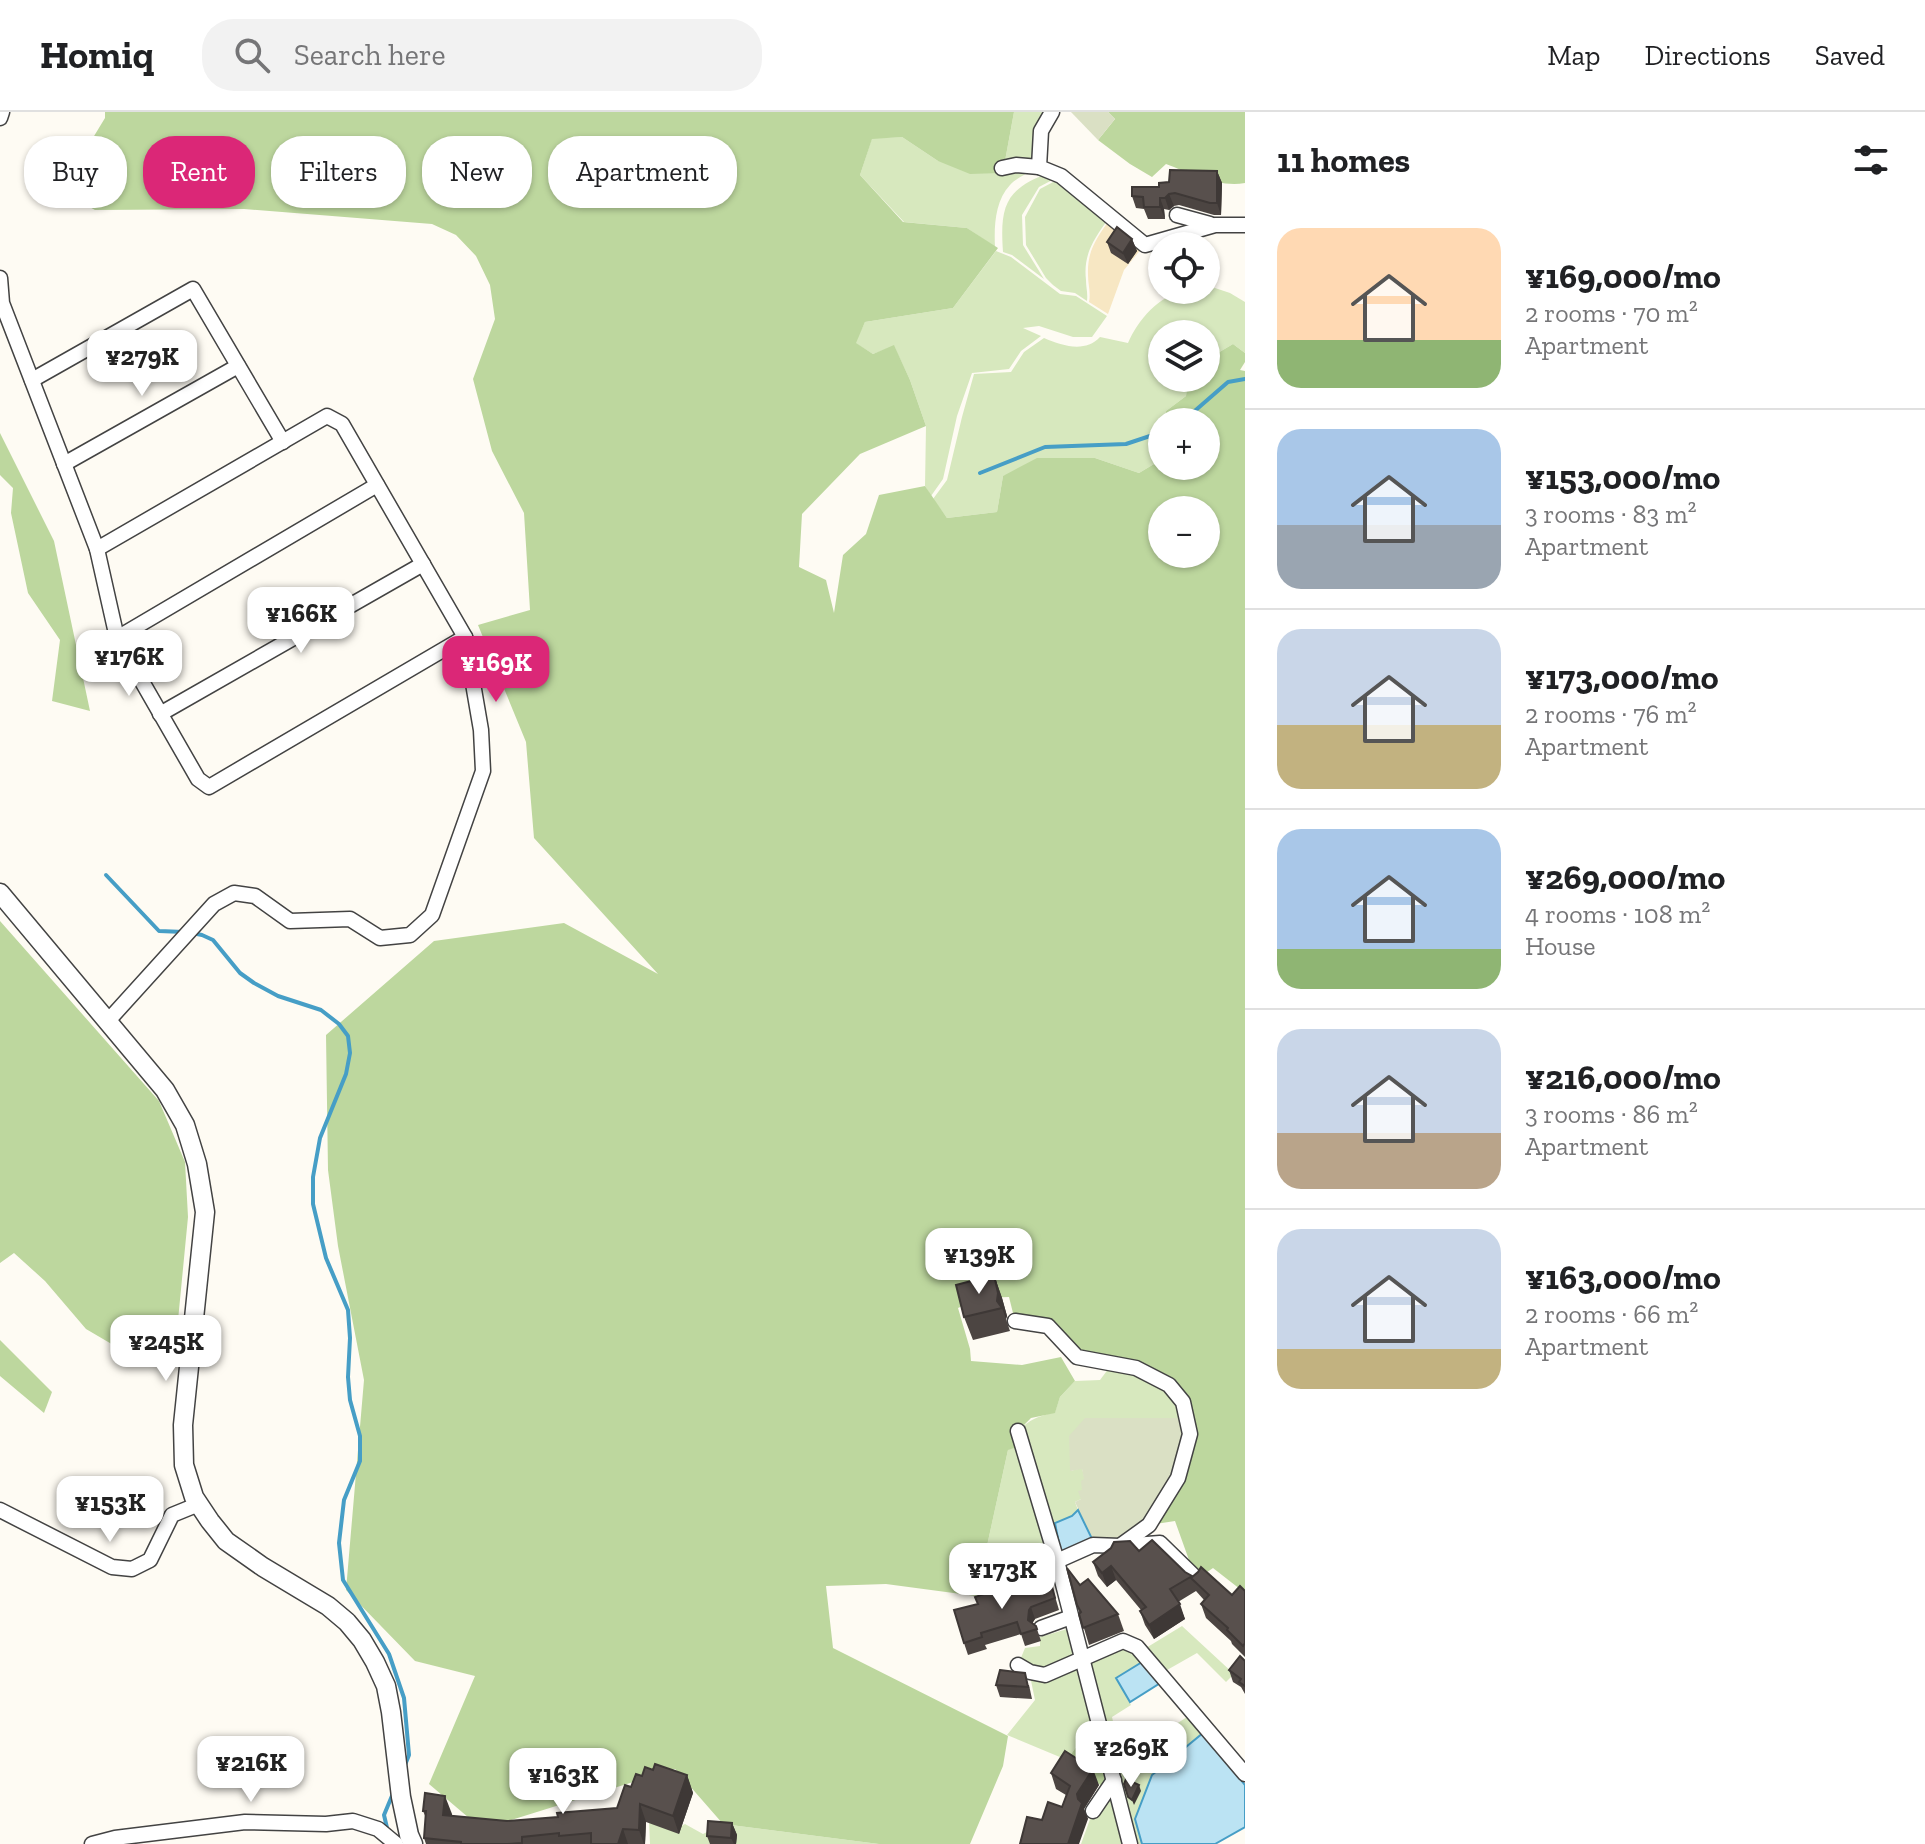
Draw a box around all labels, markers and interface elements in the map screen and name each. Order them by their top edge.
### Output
search box [202,19,762,91]
text: Homiq [40,32,154,78]
icon: search [230,33,274,77]
text: Search here [294,37,446,73]
text: Map [1547,39,1600,72]
text: Directions [1644,39,1771,72]
text: Saved [1815,39,1885,72]
chip: Buy [24,136,127,208]
chip: Rent [143,136,255,208]
chip: Filters [271,136,406,208]
chip: New [422,136,532,208]
chip: Apartment [548,136,737,208]
icon: filters [1849,138,1893,182]
text: 11 homes [1277,140,1410,181]
map controls [1148,232,1220,568]
button: locate [1148,232,1220,304]
text: ¥169,000/mo [1525,256,1721,297]
icon: home [1341,260,1437,356]
text: 2 rooms · 70 m² [1525,297,1698,329]
button: layers [1148,320,1220,392]
text: Apartment [1525,329,1648,361]
pin: ¥279K [86,330,198,398]
text: ¥279K [105,340,179,372]
button: + [1148,408,1220,480]
text: ¥153,000/mo [1525,457,1720,498]
icon: home [1341,461,1437,557]
button: − [1148,496,1220,568]
text: 3 rooms · 83 m² [1525,498,1697,530]
text: Apartment [1525,530,1648,562]
pin: ¥166K [245,587,357,655]
text: ¥166K [265,597,337,629]
pin: ¥176K [73,630,185,698]
pin: ¥169K [440,636,552,704]
text: ¥176K [94,640,164,672]
text: ¥169K [460,646,532,678]
text: ¥173,000/mo [1525,657,1719,698]
icon: home [1341,661,1437,757]
text: 2 rooms · 76 m² [1525,698,1697,730]
text: Apartment [1525,730,1648,762]
text: ¥269,000/mo [1525,857,1725,898]
icon: home [1341,861,1437,957]
text: 4 rooms · 108 m² [1525,898,1710,930]
text: House [1525,930,1596,962]
text: ¥216,000/mo [1525,1057,1721,1098]
icon: home [1341,1061,1437,1157]
text: 3 rooms · 86 m² [1525,1098,1698,1130]
text: Apartment [1525,1130,1648,1162]
pin: ¥139K [923,1228,1035,1296]
text: ¥139K [943,1238,1015,1270]
text: ¥163,000/mo [1525,1257,1721,1298]
icon: home [1341,1261,1437,1357]
text: 2 rooms · 66 m² [1525,1298,1698,1330]
pin: ¥245K [110,1315,222,1383]
text: ¥245K [128,1325,204,1357]
text: Apartment [1525,1330,1648,1362]
pin: ¥153K [54,1476,166,1544]
text: ¥153K [75,1486,145,1518]
pin: ¥173K [946,1543,1058,1611]
text: ¥173K [967,1553,1037,1585]
pin: ¥269K [1075,1721,1187,1789]
text: ¥269K [1094,1731,1168,1763]
pin: ¥216K [195,1736,307,1804]
text: ¥216K [215,1746,287,1778]
pin: ¥163K [507,1748,619,1816]
text: ¥163K [527,1758,599,1790]

